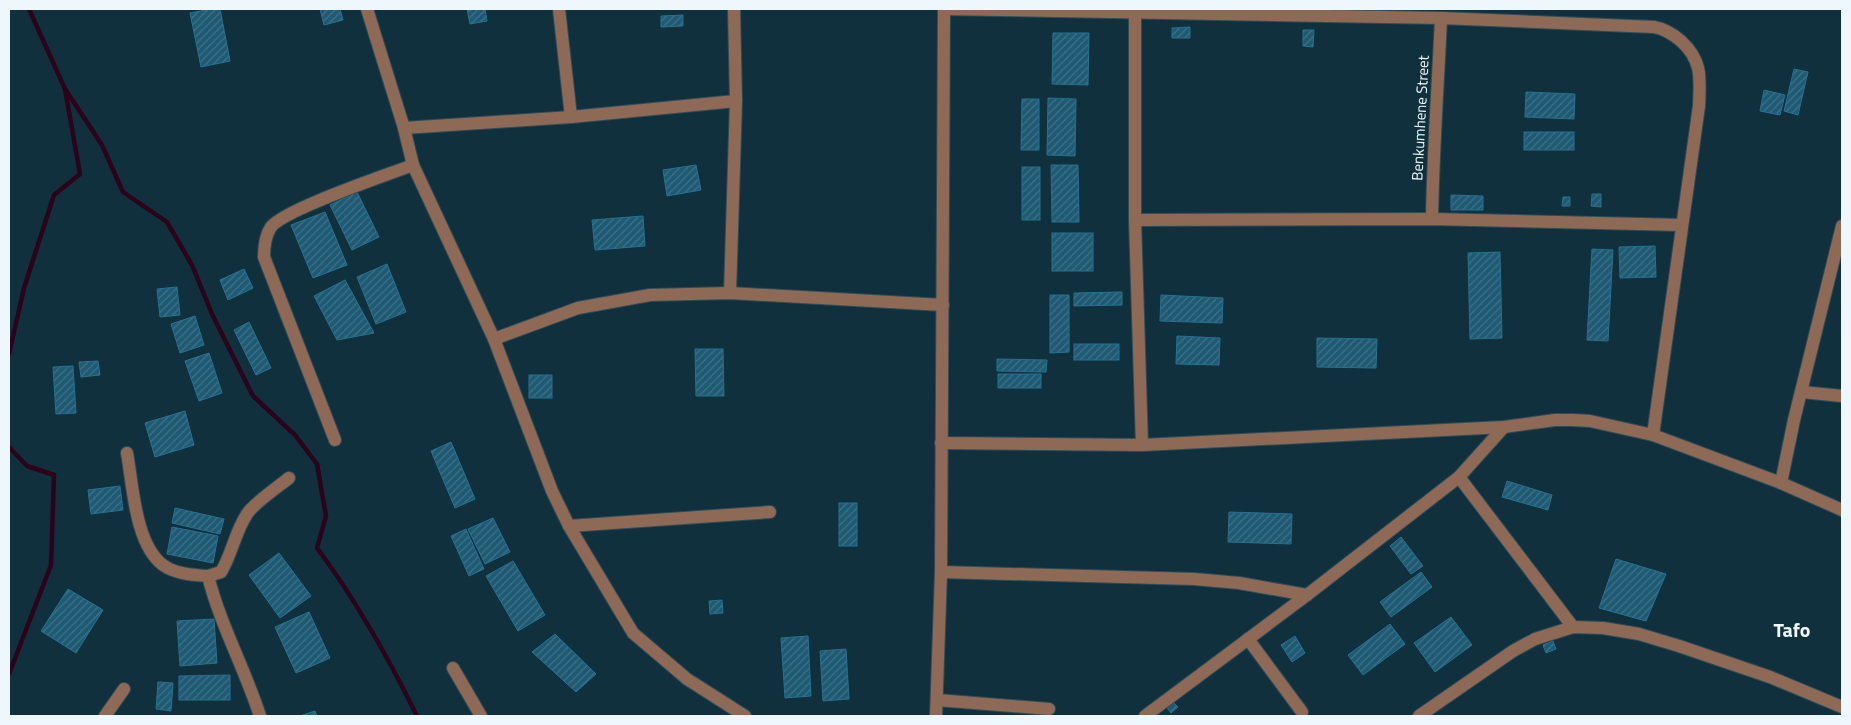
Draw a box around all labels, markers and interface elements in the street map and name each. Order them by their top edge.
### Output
street label: Benkumhene Street [1405,54,1435,181]
district label: Tafo [1774,614,1811,645]

